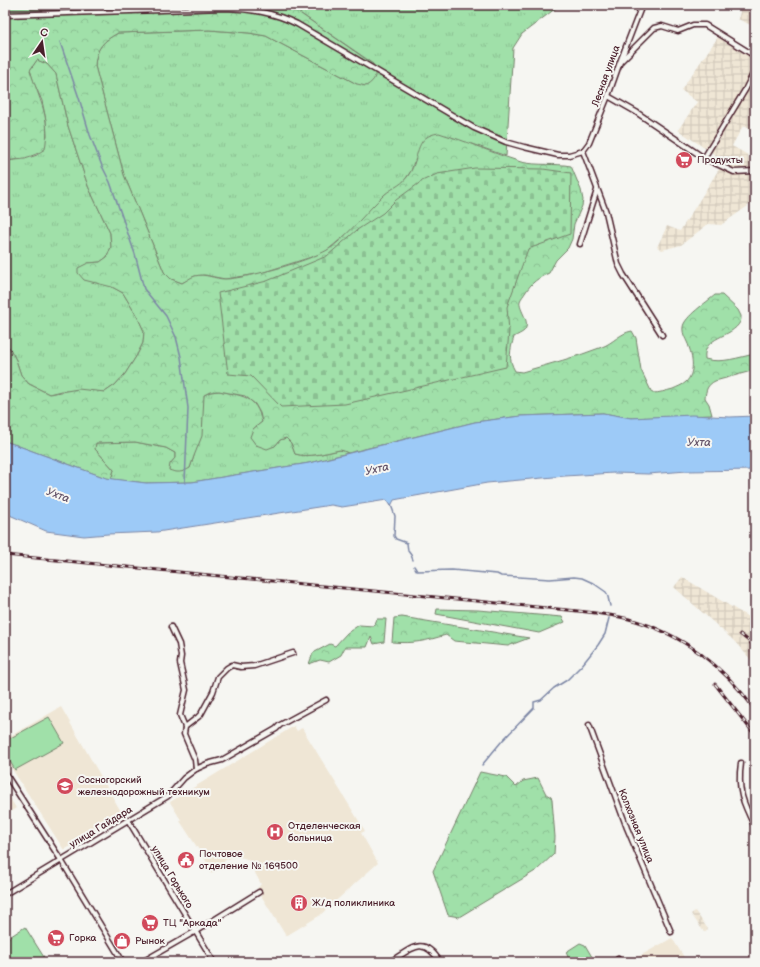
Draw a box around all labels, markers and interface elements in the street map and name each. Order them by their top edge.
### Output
north arrow [22,22,62,62]
text: С [39,26,50,40]
street label: Лесная улица [589,44,623,109]
supermarket icon: Продукты [674,150,694,170]
place label: Продукты [697,154,743,166]
water label: Ухта [687,436,711,449]
water label: Ухта [364,460,390,478]
water label: Ухта [45,485,72,505]
place label: Сосногорский железнодорожный техникум [78,774,210,798]
school or university icon: Сосногорский железнодорожный техникум [55,776,75,796]
street label: Колхозная улица [616,787,656,865]
street label: улица Гайдара [67,804,135,850]
place label: Отделенческая больница [288,820,361,844]
hospital icon: Отделенческая больница [265,822,285,842]
street label: улица Горького [149,844,195,910]
place label: Почтовое отделение № 169500 [199,848,298,872]
public building icon: Почтовое отделение № 169500 [176,850,196,870]
building icon: Ж/д поликлиника [289,893,309,913]
place label: Ж/д поликлиника [312,897,395,909]
supermarket icon: ТЦ "Аркада" [140,913,160,933]
place label: ТЦ "Аркада" [163,917,222,929]
supermarket icon: Горка [46,928,66,948]
shop icon: Рынок [112,931,132,951]
place label: Горка [69,932,97,944]
place label: Рынок [135,935,165,947]

